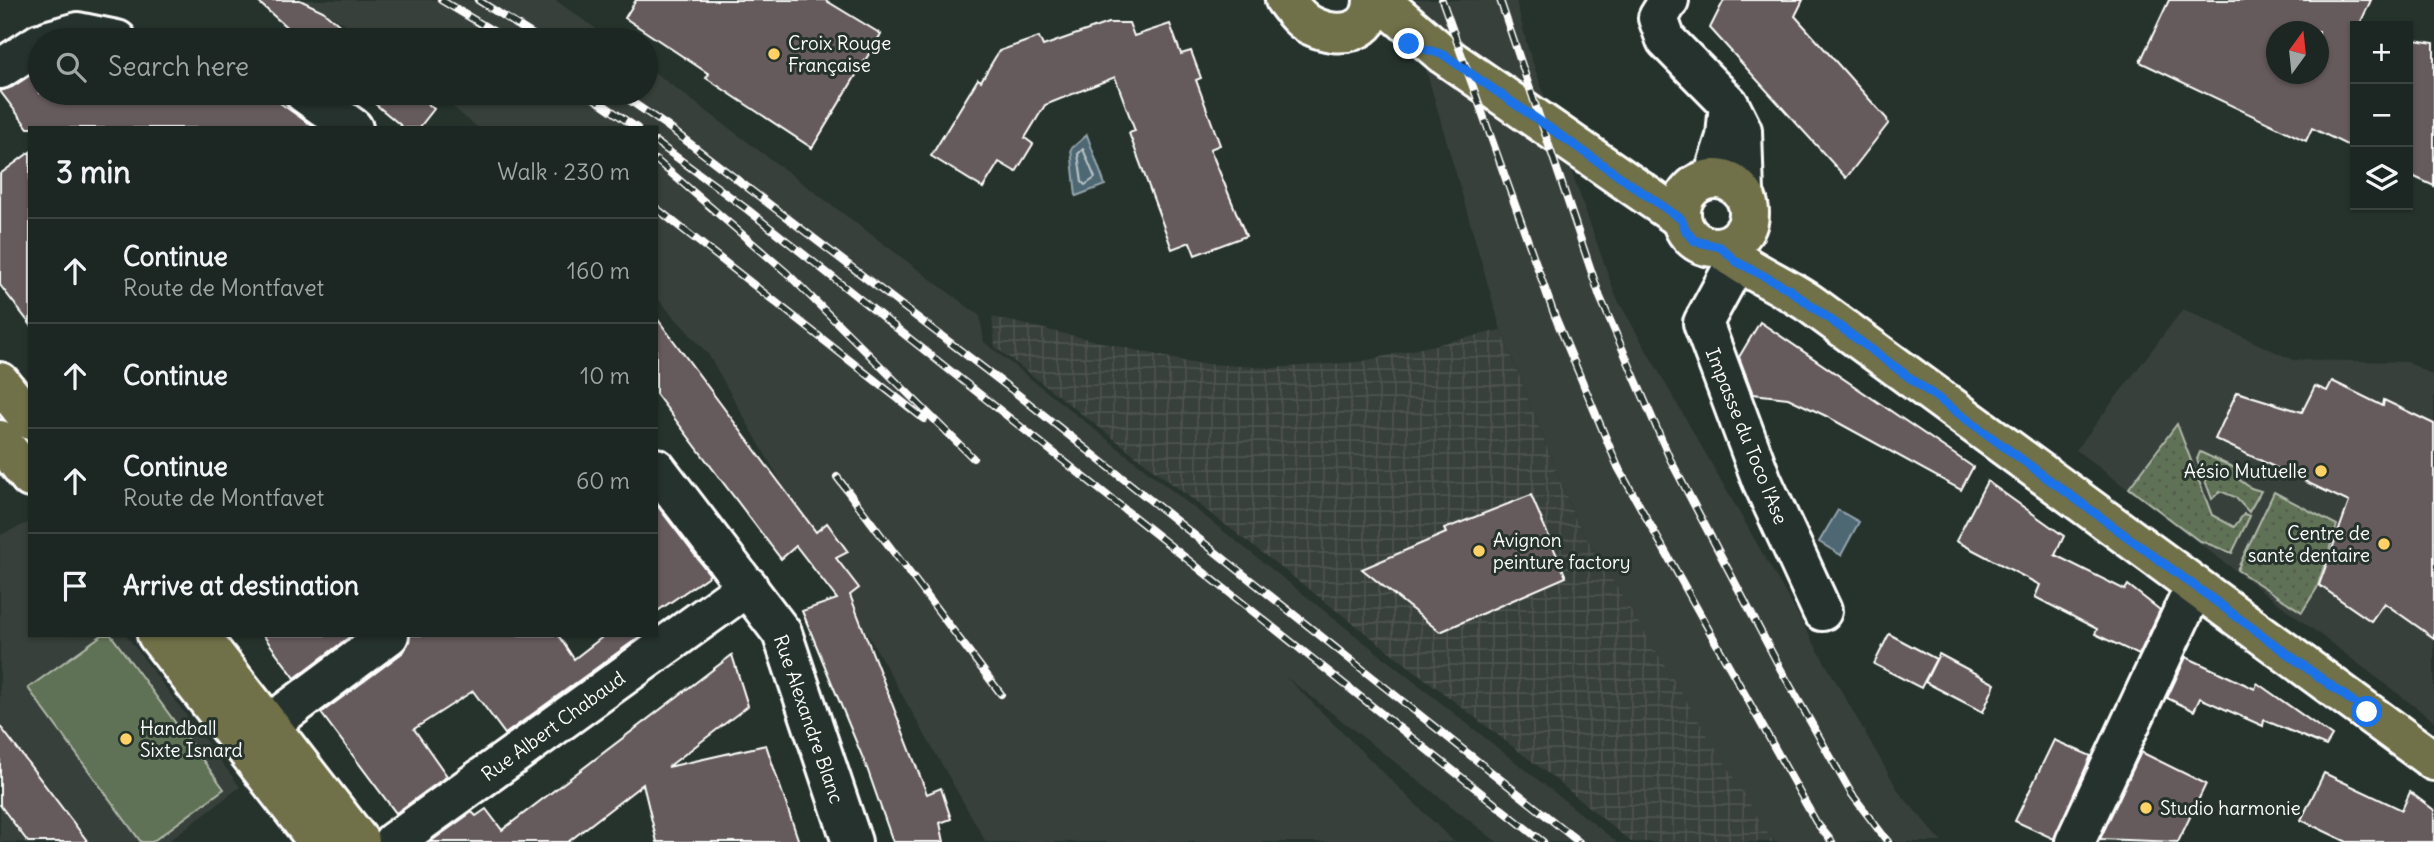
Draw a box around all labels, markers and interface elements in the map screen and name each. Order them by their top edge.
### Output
north arrow [2266,21,2329,84]
map controls [2350,21,2413,210]
button: + [2350,21,2413,84]
search box [28,28,658,105]
route end [1393,28,1424,59]
place label: Croix Rouge Française [788,31,891,77]
marker: Croix Rouge Française [766,46,782,62]
icon: search [52,48,90,86]
text: Search here [108,50,249,83]
button: − [2350,84,2413,147]
button: layers [2350,147,2413,210]
text: 3 min [56,153,131,191]
text: Walk · 230 m [497,157,630,186]
text: Continue [123,240,228,273]
icon: ahead [56,252,94,290]
text: 160 m [567,256,630,285]
text: Route de Montfavet [123,273,324,302]
street label: Impasse du Toco l'Ase [1701,344,1793,528]
icon: ahead [56,357,94,395]
text: Continue [123,359,228,392]
text: 10 m [580,361,630,390]
text: Continue [123,450,228,483]
place label: Aésio Mutuelle [2184,459,2307,483]
icon: ahead [56,462,94,500]
marker: Aésio Mutuelle [2313,463,2329,479]
text: 60 m [576,466,630,495]
text: Route de Montfavet [123,483,324,512]
place label: Centre de santé dentaire [2248,521,2370,567]
place label: Avignon peinture factory [1493,528,1631,574]
marker: Centre de santé dentaire [2376,536,2392,552]
marker: Avignon peinture factory [1471,543,1487,559]
icon: arrive [56,567,94,605]
text: Arrive at destination [123,569,359,602]
street label: Rue Alexandre Blanc [769,632,849,806]
street label: Rue Albert Chabaud [477,666,629,786]
route start [2351,696,2382,727]
place label: Handball Sixte Isnard [140,716,243,762]
marker: Handball Sixte Isnard [118,731,134,747]
place label: Studio harmonie [2160,796,2301,820]
marker: Studio harmonie [2138,800,2154,816]

